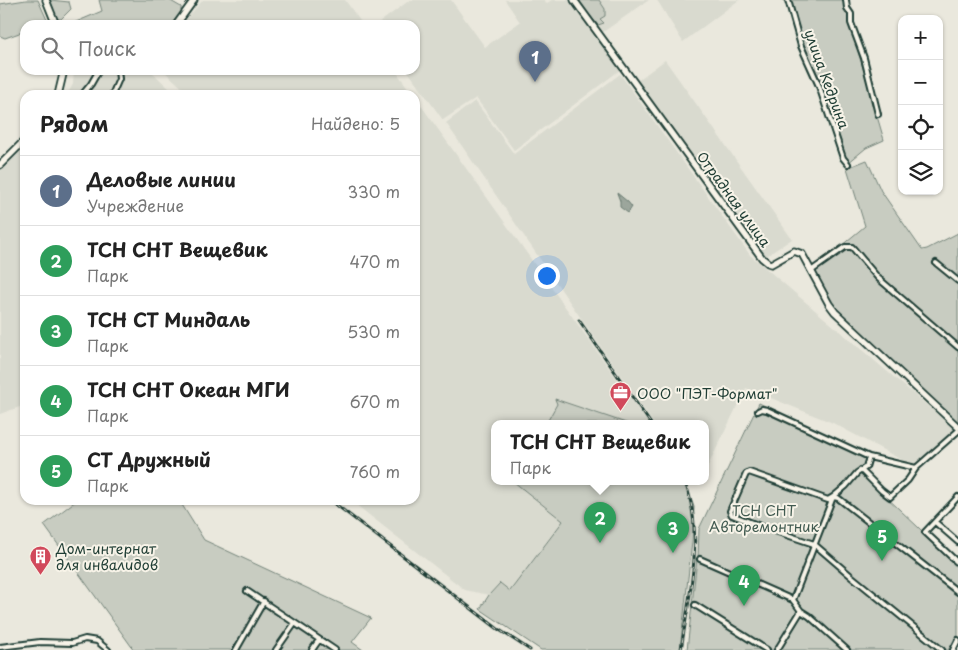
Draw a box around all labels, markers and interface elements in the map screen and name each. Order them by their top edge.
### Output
map controls [898,15,943,195]
button: + [898,15,943,60]
search box [20,20,420,75]
street label: улица Кедрина [799,26,855,132]
icon: search [38,34,66,62]
text: Поиск [78,34,136,62]
pin: 1 [519,41,551,82]
button: − [898,60,943,105]
button: locate [898,105,943,150]
text: Рядом [40,107,108,139]
text: Найдено: 5 [311,111,400,135]
street label: Отрадная улица [692,147,776,251]
button: layers [898,150,943,195]
text: Деловые линии [87,165,236,193]
text: 1 [52,179,60,203]
text: 330 m [347,179,400,203]
text: Учреждение [87,193,184,217]
text: ТСН СНТ Вещевик [87,235,268,263]
text: 2 [50,249,62,273]
text: 470 m [350,249,400,273]
text: Парк [87,263,128,287]
your location [534,263,560,289]
text: ТСН СТ Миндаль [87,305,250,333]
text: 3 [51,319,61,343]
text: 530 m [347,319,400,343]
text: Парк [87,333,128,357]
text: ТСН СНТ Океан МГИ [87,375,290,403]
office icon: ООО "ПЭТ-Формат" [609,381,633,412]
place label: ООО "ПЭТ-Формат" [637,383,777,404]
text: 4 [51,389,61,413]
text: 670 m [350,389,400,413]
text: Парк [87,403,128,427]
popup [491,420,709,485]
text: ТСН СНТ Вещевик [510,427,690,455]
text: СТ Дружный [87,445,211,473]
text: Парк [510,455,551,479]
text: 5 [51,459,61,483]
text: 760 m [350,459,400,483]
text: Парк [87,473,128,497]
park label: ТСН СНТ Авторемонтник [709,500,820,537]
pin: 2 [584,502,616,543]
pin: 3 [657,512,689,553]
pin: 5 [866,520,898,561]
place label: Дом-интернат для инвалидов [55,538,158,575]
building icon: Дом-интернат для инвалидов [28,544,52,575]
pin: 4 [728,565,760,606]

